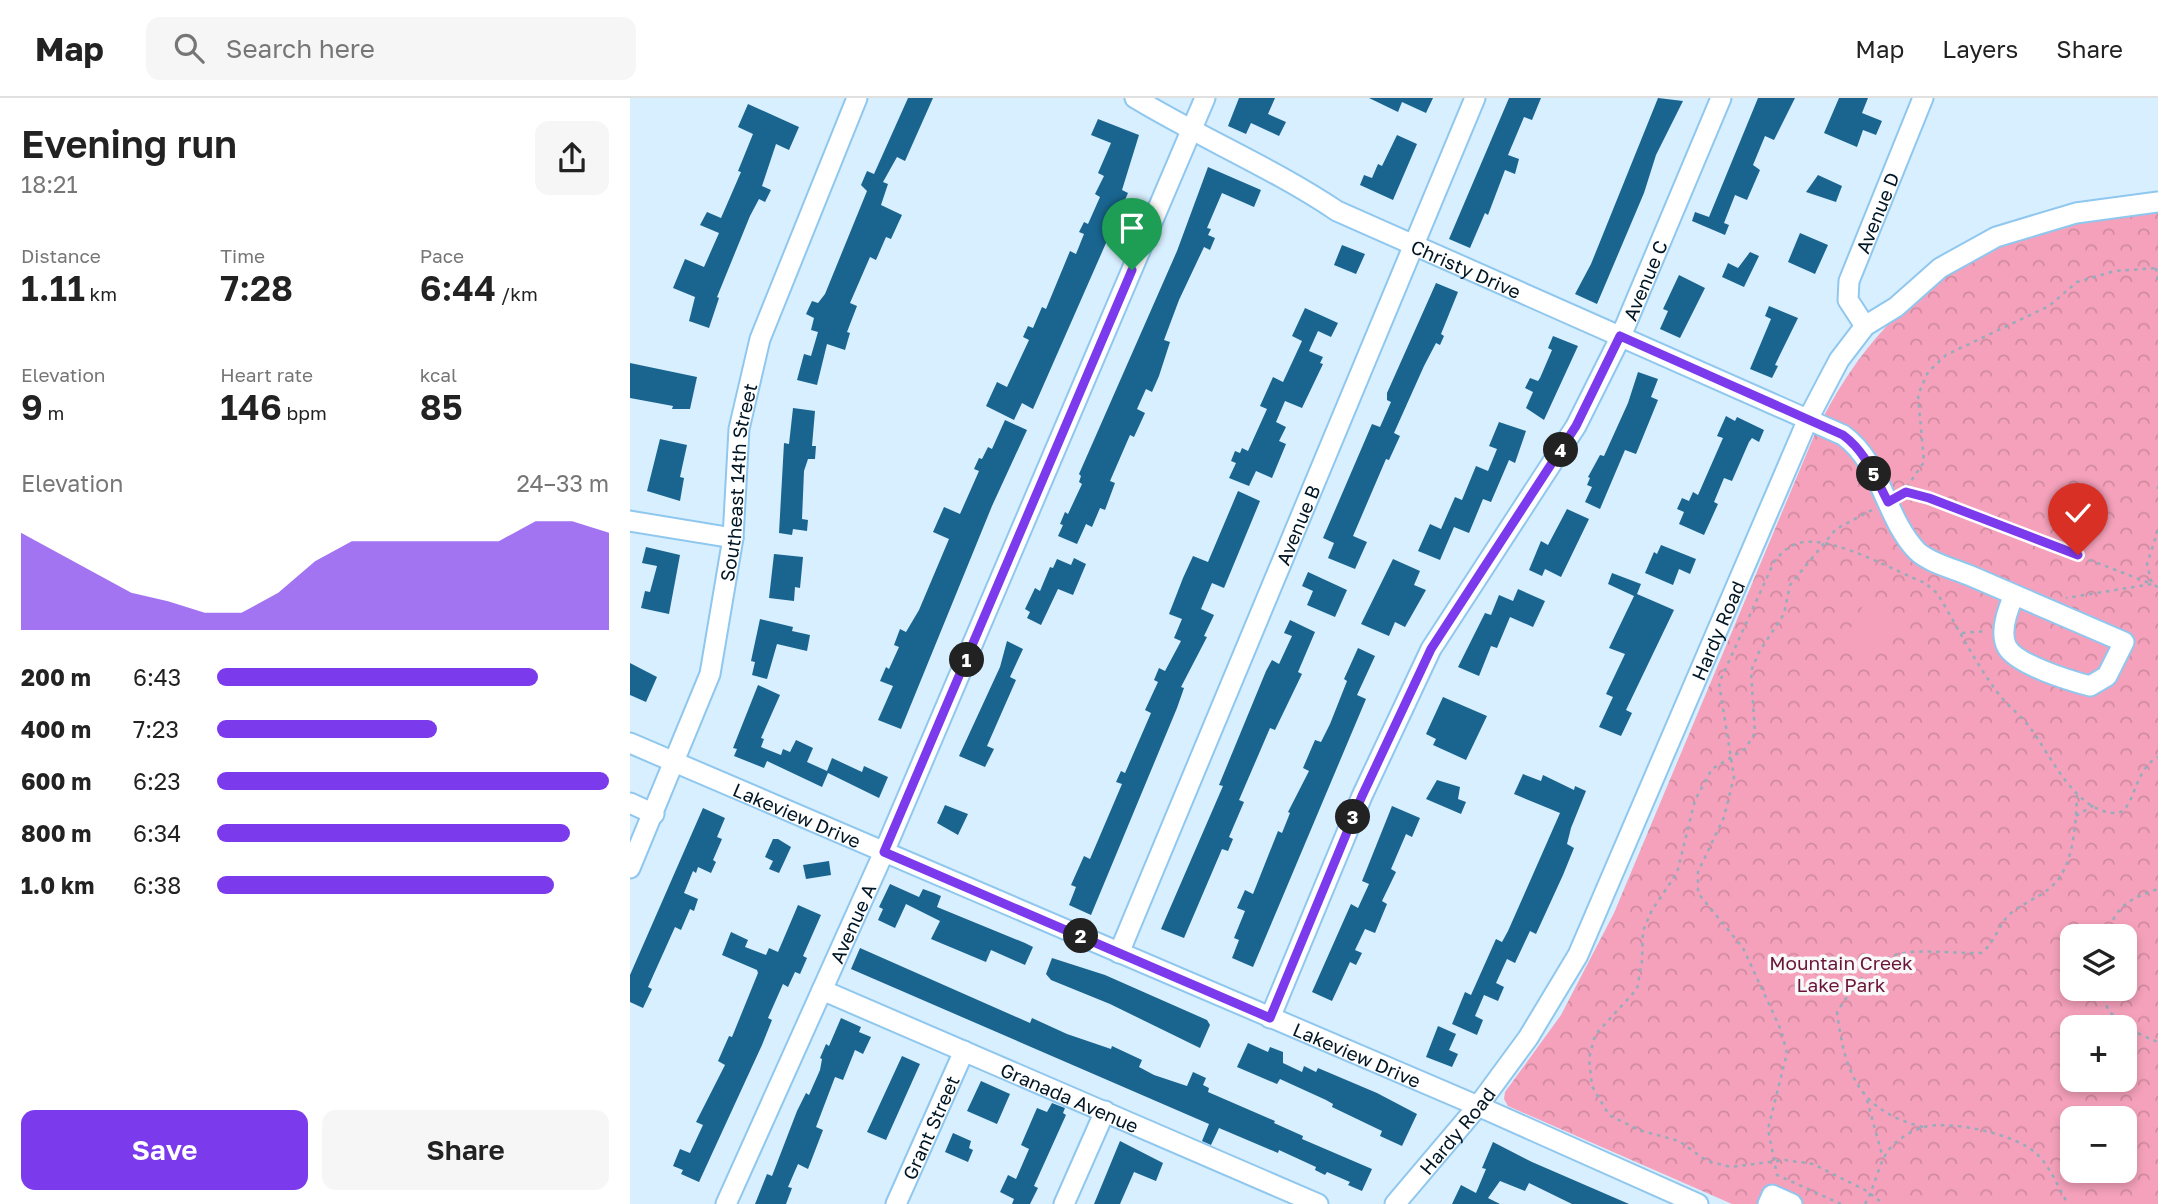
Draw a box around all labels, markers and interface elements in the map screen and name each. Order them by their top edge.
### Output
search box [146,17,636,80]
text: Map [35,29,104,68]
icon: search [170,29,208,67]
text: Search here [226,33,375,64]
text: Map [1855,34,1904,63]
text: Layers [1942,34,2018,63]
text: Share [2056,34,2123,63]
text: Evening run [21,121,237,166]
button: share [535,121,609,195]
street label: Avenue D [1850,169,1903,256]
text: 18:21 [21,170,78,198]
pin [1102,198,1162,270]
icon: arrive [1113,209,1151,247]
street label: Christy Drive [1408,234,1525,303]
street label: Avenue C [1617,237,1672,324]
text: Distance [21,244,101,267]
text: Time [220,244,265,267]
text: Pace [420,244,464,267]
text: 1.11 [21,267,85,309]
text: 7:28 [220,267,293,309]
text: 6:44 [420,267,496,309]
text: km [85,282,117,305]
text: /km [496,282,538,305]
text: Elevation [21,363,106,386]
text: Heart rate [220,363,313,386]
text: kcal [420,363,457,386]
street label: Southeast 14th Street [714,381,761,583]
text: 9 [21,386,43,428]
text: 146 [220,386,282,428]
text: 85 [420,386,463,428]
text: m [43,401,64,424]
text: bpm [282,401,327,424]
pin: 4 [1544,432,1578,468]
text: 4 [1555,438,1566,461]
pin: 5 [1856,456,1892,492]
text: 5 [1868,462,1879,485]
text: Elevation [21,469,123,497]
text: 24–33 m [516,469,609,497]
street label: Avenue B [1270,481,1324,568]
pin [2048,483,2108,555]
icon: check [2059,494,2097,532]
street label: Hardy Road [1686,577,1749,684]
pin: 1 [950,642,984,678]
text: 1 [962,648,971,671]
text: 200 m [21,663,91,691]
text: 6:43 [133,663,181,691]
text: 400 m [21,715,91,743]
text: 7:23 [133,715,179,743]
text: 600 m [21,767,91,795]
text: 6:23 [133,767,181,795]
street label: Lakeview Drive [730,777,865,852]
pin: 3 [1336,800,1370,834]
text: 3 [1347,805,1358,828]
text: 800 m [21,819,92,847]
text: 6:34 [133,819,181,847]
text: 1.0 km [21,871,94,899]
text: 6:38 [133,871,181,899]
street label: Avenue A [824,879,880,966]
pin: 2 [1064,918,1098,954]
text: 2 [1075,924,1086,947]
map controls [2060,924,2137,1183]
button: layers [2060,924,2137,1001]
park label: Mountain Creek Lake Park [1769,951,1913,996]
button: + [2060,1015,2137,1092]
street label: Lakeview Drive [1290,1017,1425,1092]
street label: Granada Avenue [997,1057,1142,1137]
street label: Grant Street [897,1072,963,1183]
street label: Hardy Road [1414,1083,1499,1179]
button: − [2060,1106,2137,1183]
button: Save [21,1110,308,1190]
button: Share [322,1110,609,1190]

